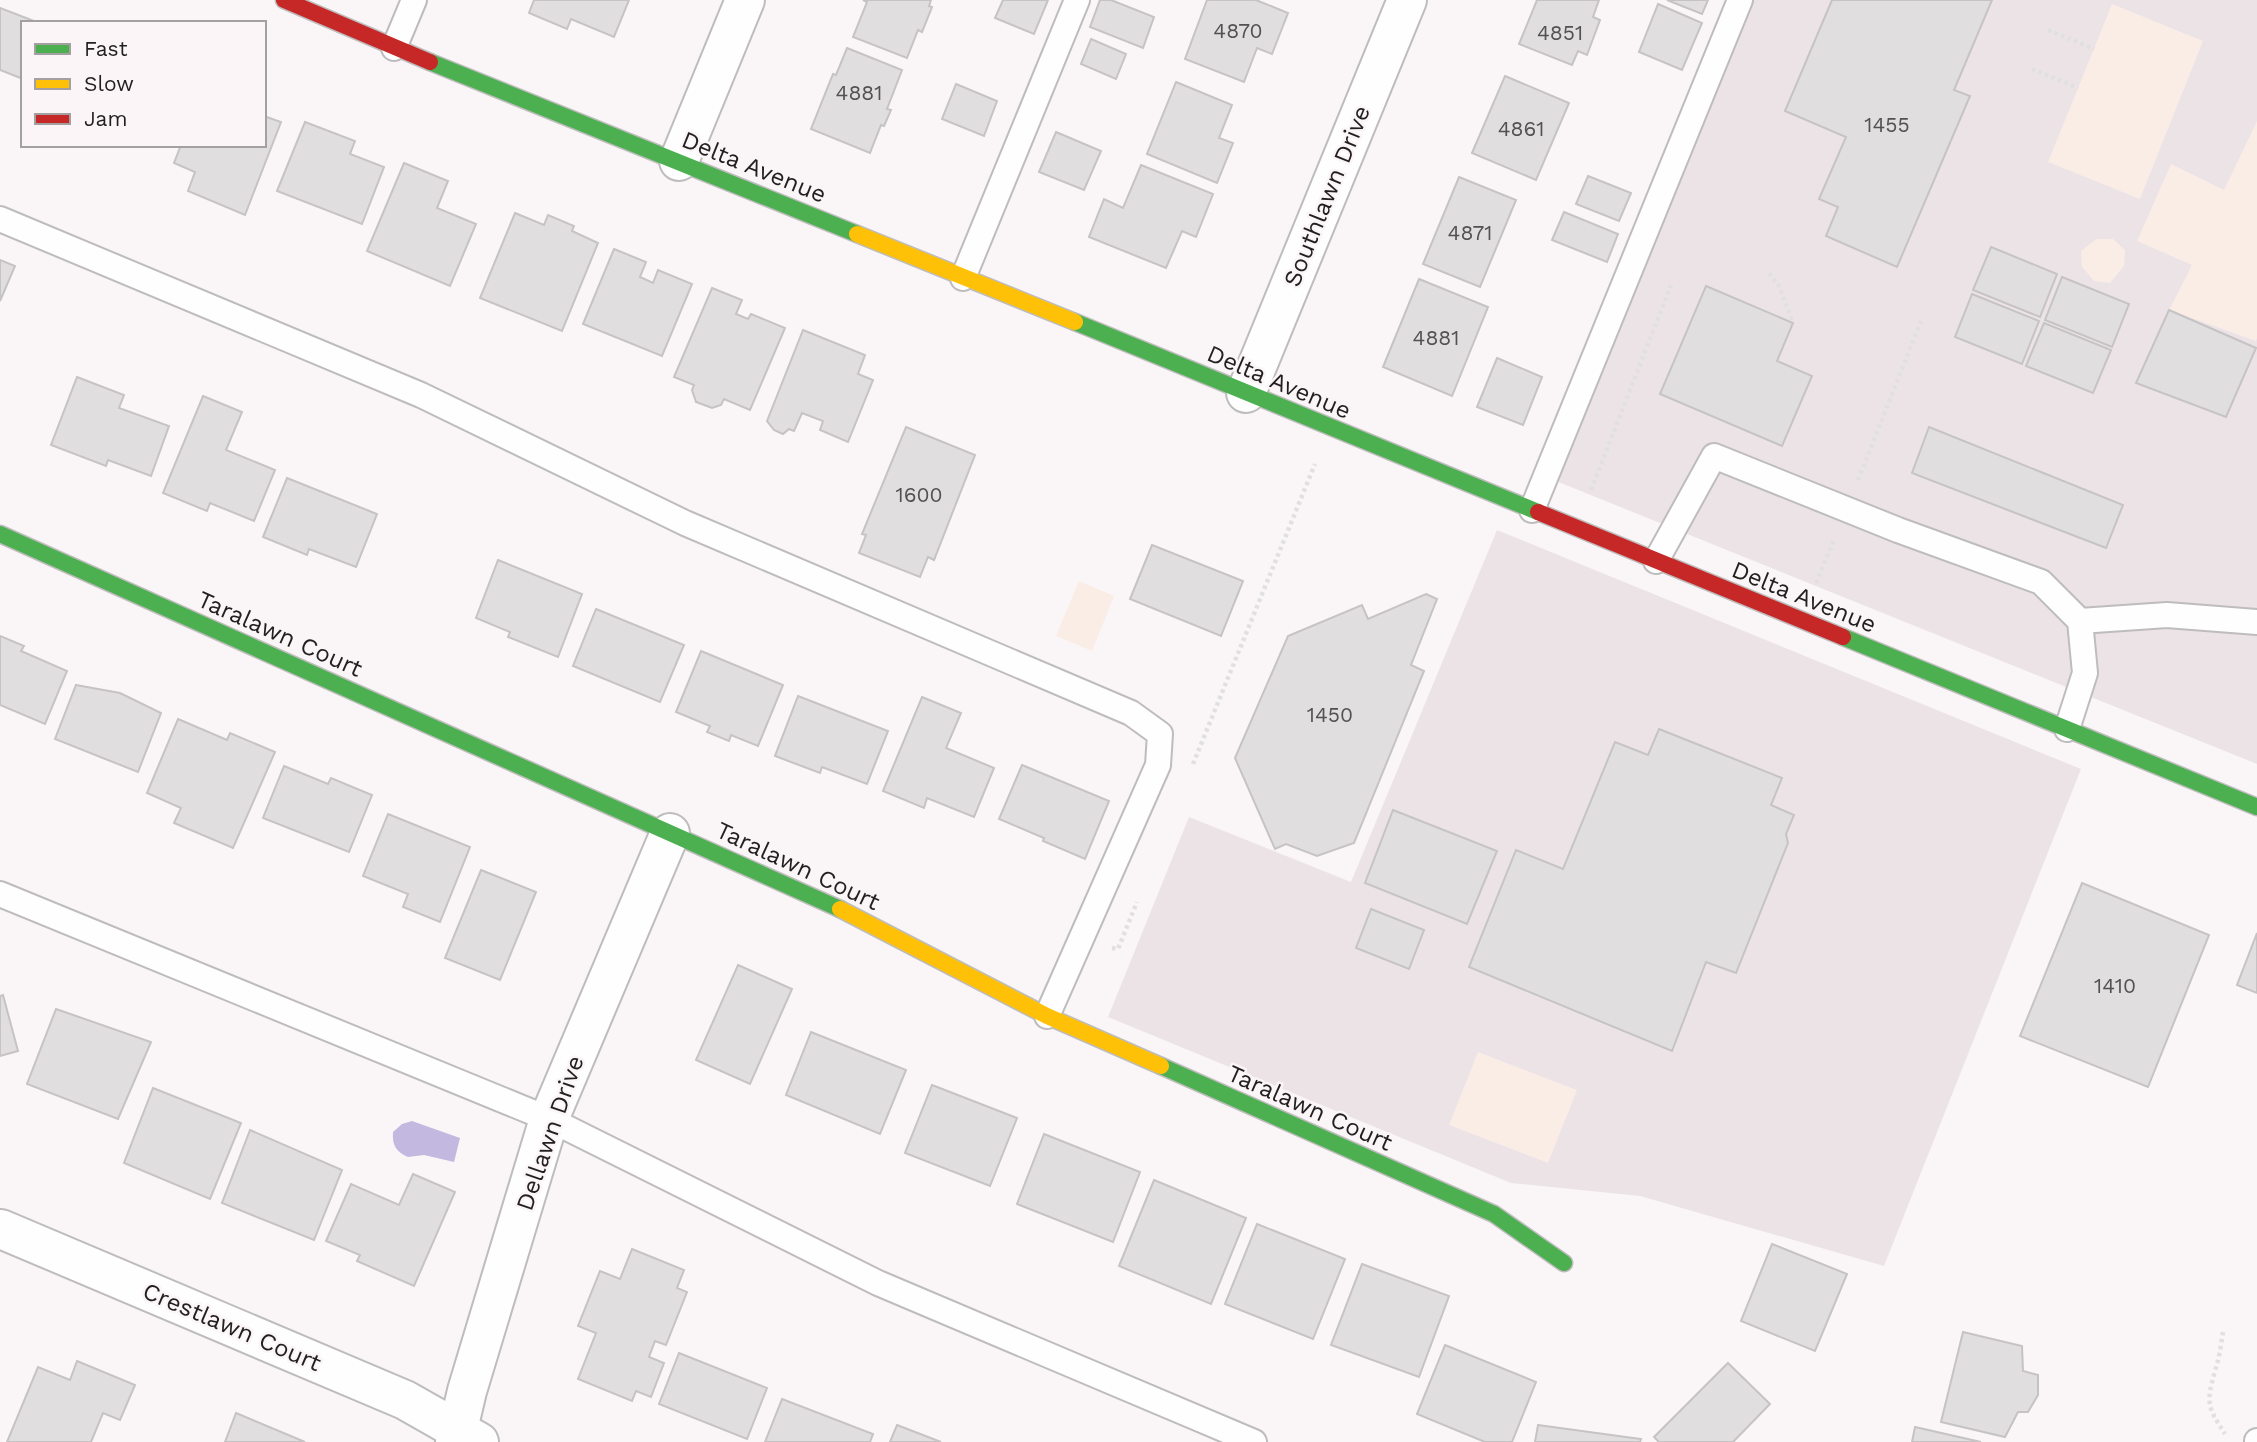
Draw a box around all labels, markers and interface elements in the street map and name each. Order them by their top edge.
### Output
house number: 4870 [1213,18,1263,43]
house number: 4851 [1537,20,1583,45]
legend [21,21,266,147]
text: Fast [84,36,128,61]
text: Slow [84,71,134,96]
house number: 4881 [836,80,882,105]
street label: Southlawn Drive [1278,101,1376,291]
text: Jam [84,106,127,131]
house number: 1455 [1864,112,1910,137]
house number: 4861 [1498,116,1544,141]
street label: Delta Avenue [678,125,830,209]
house number: 4871 [1448,220,1492,245]
house number: 4881 [1413,325,1459,350]
street label: Delta Avenue [1203,339,1355,425]
house number: 1600 [895,482,943,507]
street label: Delta Avenue [1728,555,1880,639]
street label: Taralawn Court [193,585,367,683]
house number: 1450 [1307,702,1353,727]
street label: Taralawn Court [712,816,884,916]
house number: 1410 [2094,973,2136,998]
street label: Dellawn Drive [510,1052,590,1214]
street label: Taralawn Court [1223,1059,1397,1157]
street label: Crestlawn Court [139,1277,325,1377]

